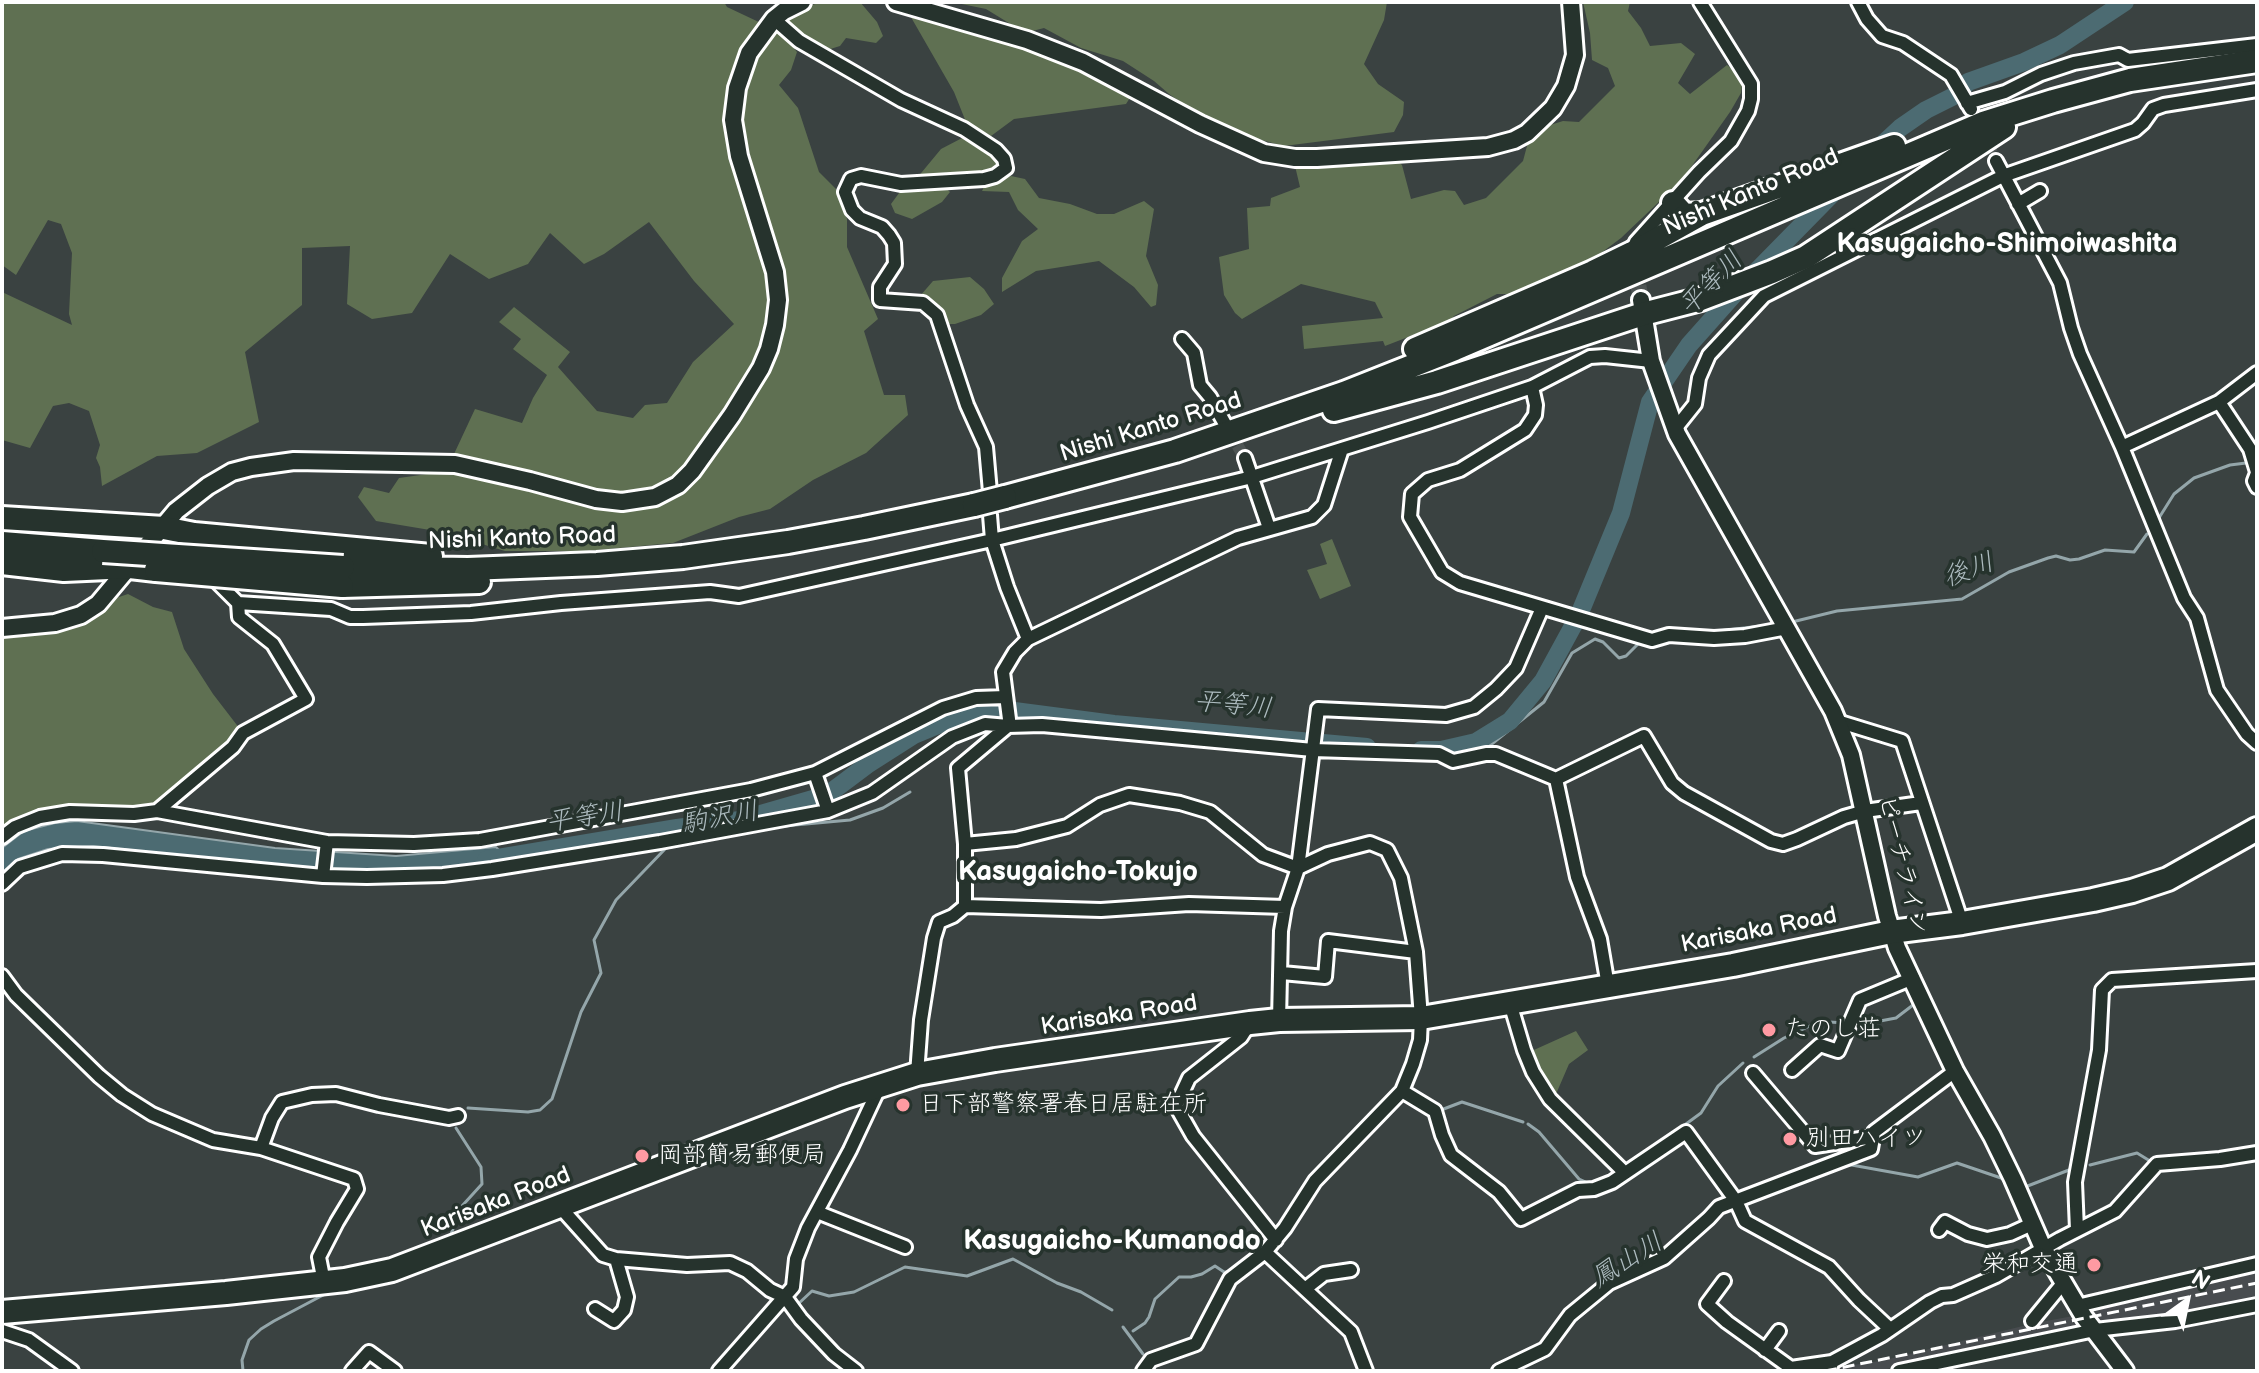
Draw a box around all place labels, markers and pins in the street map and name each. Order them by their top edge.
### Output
place label: たのし荘 [1785,1016,1881,1044]
marker: たのし荘 [1760,1021,1778,1039]
place label: 日下部警察署春日居駐在所 [919,1091,1207,1119]
marker: 日下部警察署春日居駐在所 [894,1096,912,1114]
place label: 別田ハイツ [1806,1125,1926,1153]
marker: 別田ハイツ [1781,1130,1799,1148]
place label: 岡部簡易郵便局 [658,1142,826,1170]
marker: 岡部簡易郵便局 [633,1147,651,1165]
place label: 栄和交通 [1982,1251,2078,1279]
marker: 栄和交通 [2085,1256,2103,1274]

